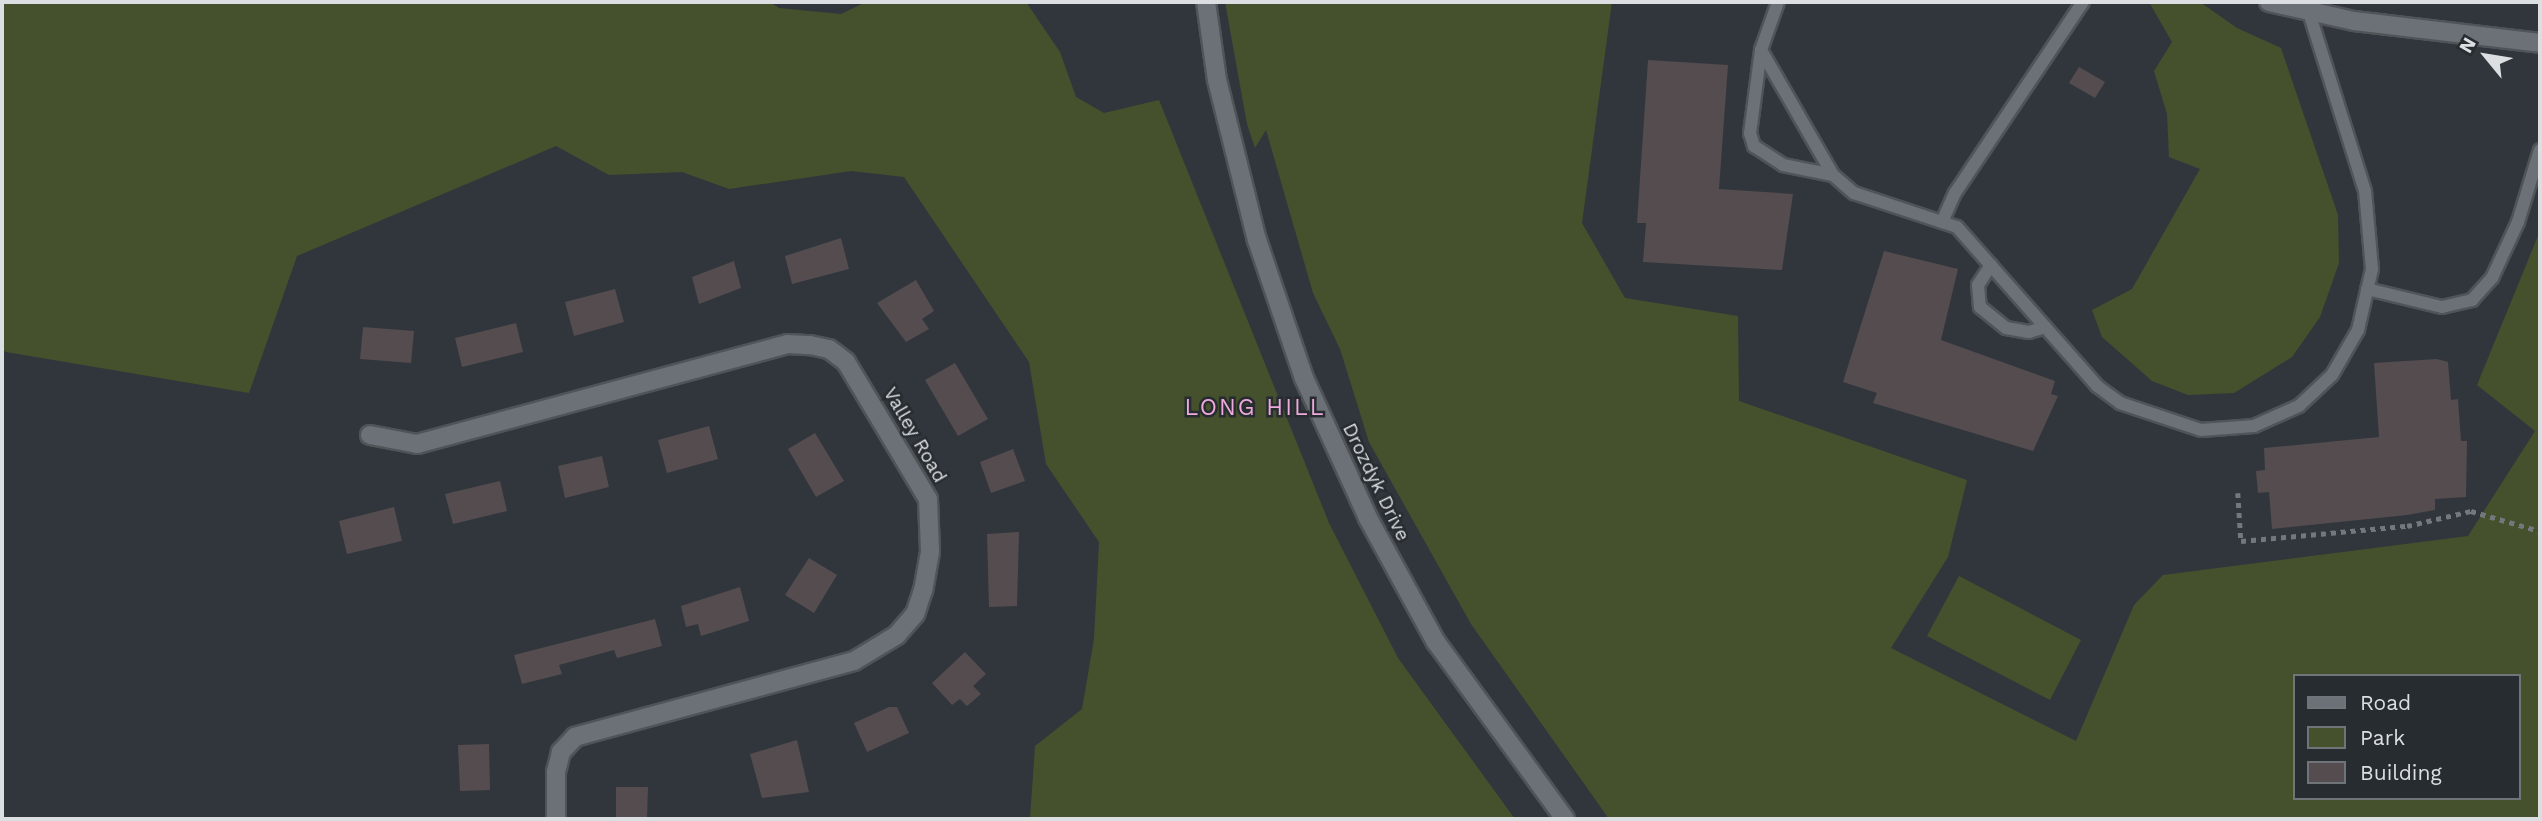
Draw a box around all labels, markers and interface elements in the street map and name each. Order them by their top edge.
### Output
north arrow [2451,21,2521,91]
text: N [2454,33,2481,57]
street label: Valley Road [878,383,952,487]
district label: LONG HILL [1186,394,1324,422]
street label: Drozdyk Drive [1338,419,1414,545]
legend [2294,674,2521,800]
text: Road [2360,690,2411,715]
text: Park [2360,725,2405,750]
text: Building [2360,760,2442,785]

